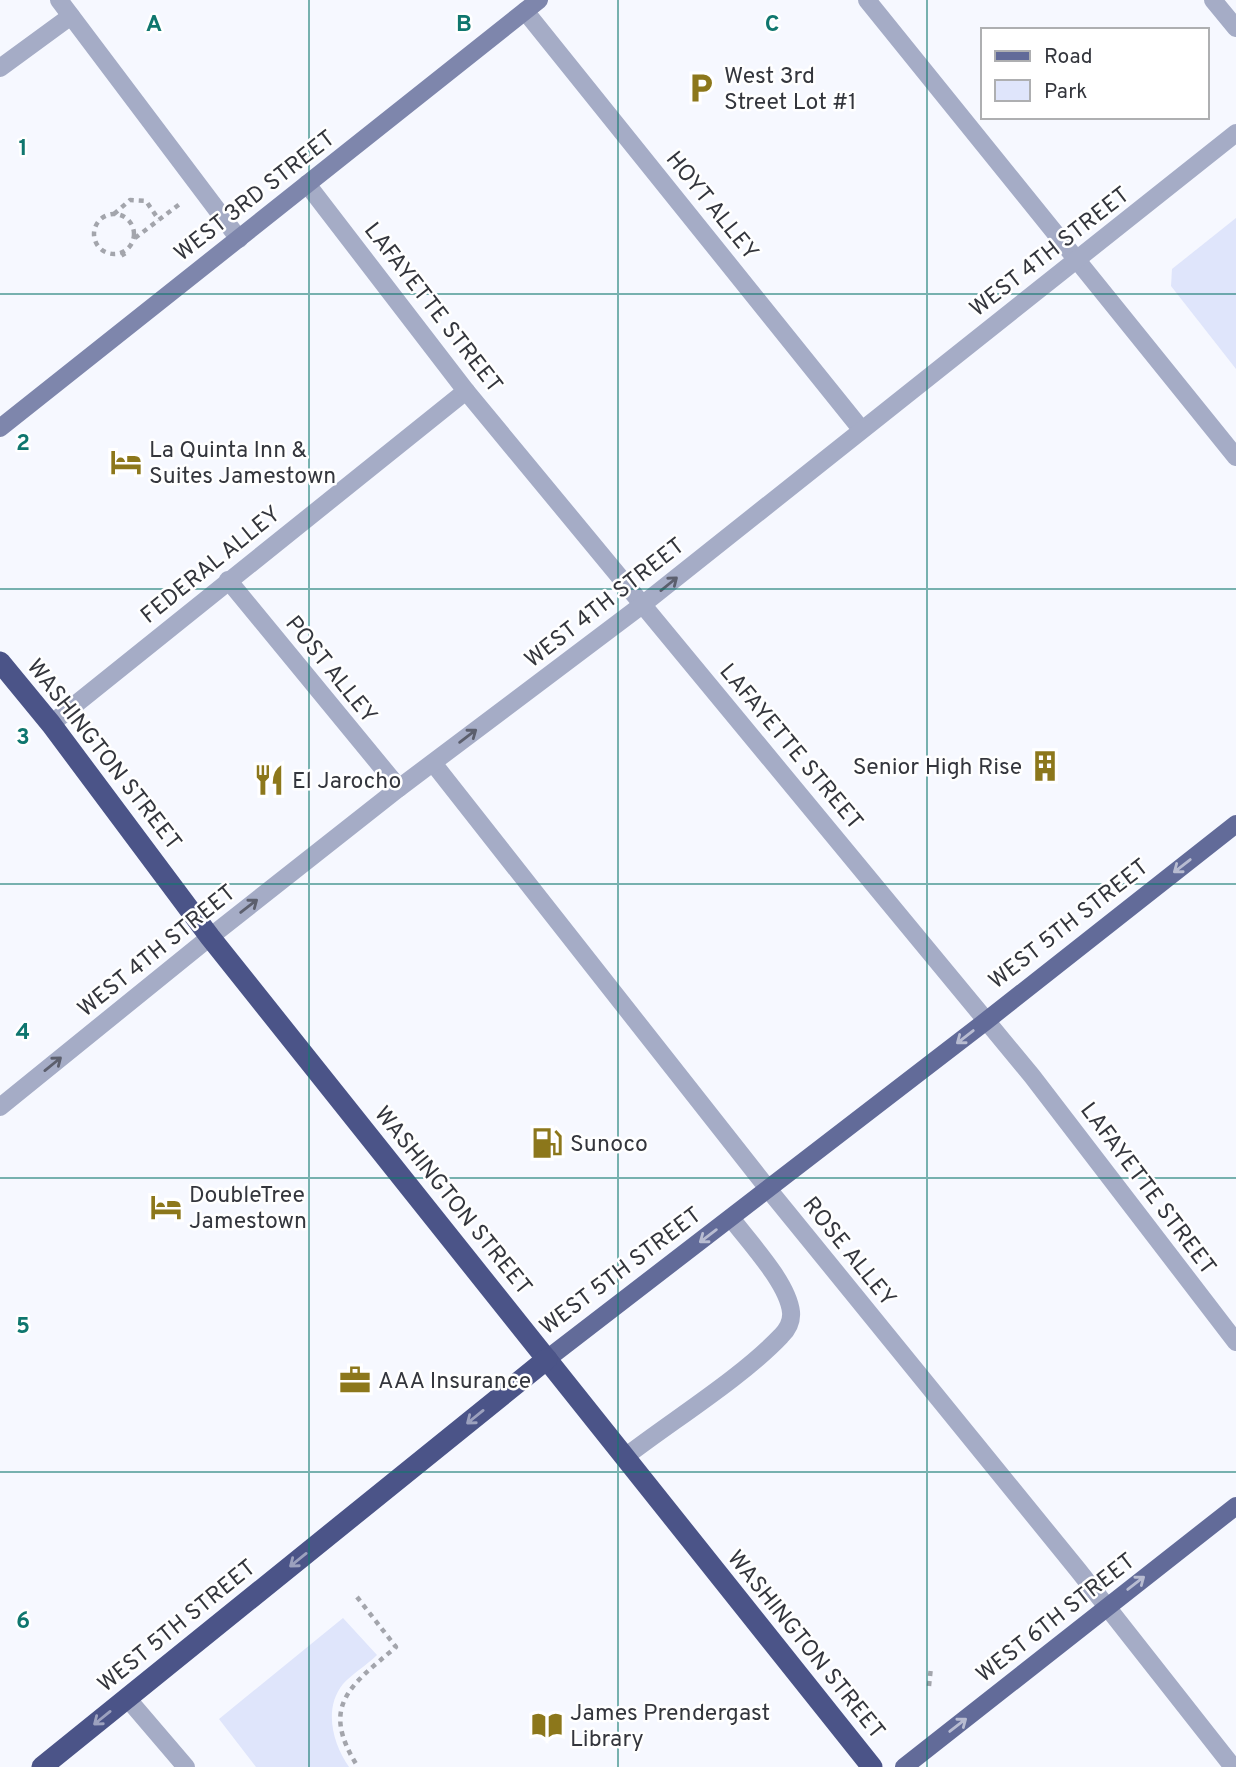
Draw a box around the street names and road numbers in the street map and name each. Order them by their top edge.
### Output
street label: WEST 3RD STREET [169,125,342,269]
street label: HOYT ALLEY [658,146,764,267]
street label: WEST 4TH STREET [965,181,1136,324]
street label: LAFAYETTE STREET [356,217,508,400]
street label: FEDERAL ALLEY [136,501,287,631]
street label: WEST 4TH STREET [520,532,691,675]
street label: POST ALLEY [278,611,382,730]
street label: WASHINGTON STREET [19,654,187,857]
street label: LAFAYETTE STREET [712,658,868,837]
street label: WEST 5TH STREET [984,853,1155,997]
street label: WEST 4TH STREET [73,879,243,1025]
street label: LAFAYETTE STREET [1073,1097,1221,1282]
street label: WASHINGTON STREET [367,1101,537,1302]
street label: ROSE ALLEY [795,1192,901,1313]
street label: WEST 5TH STREET [535,1202,708,1342]
street label: WASHINGTON STREET [720,1545,890,1746]
street label: WEST 6TH STREET [971,1548,1142,1690]
street label: WEST 5TH STREET [93,1554,263,1700]

